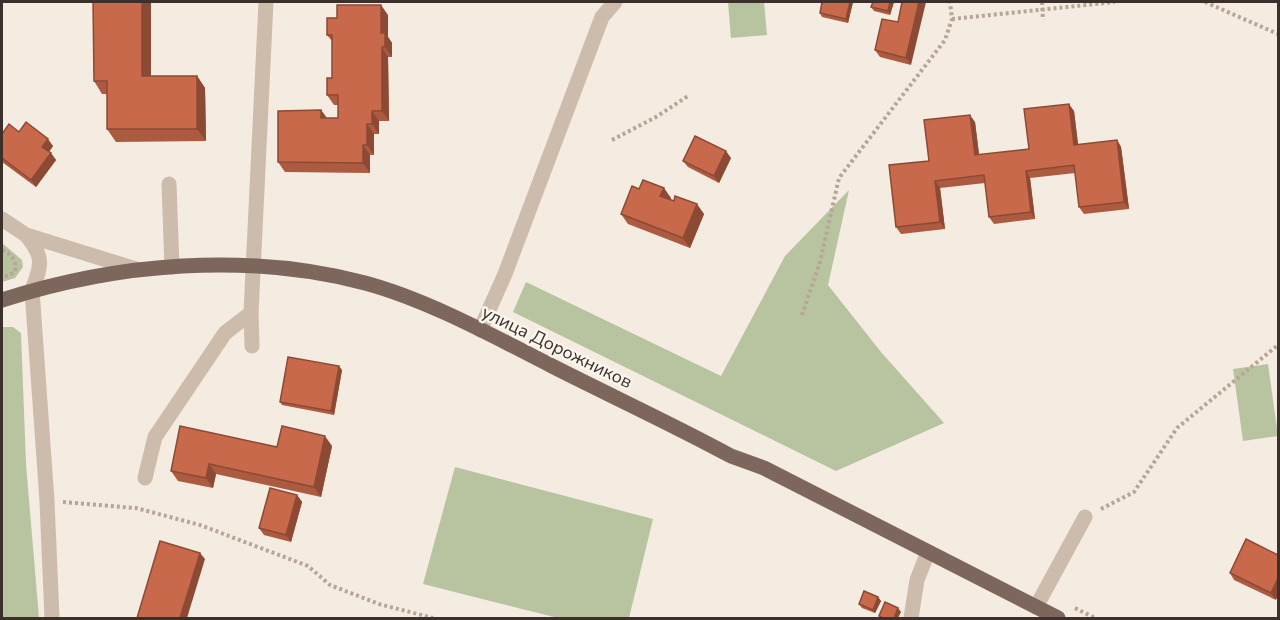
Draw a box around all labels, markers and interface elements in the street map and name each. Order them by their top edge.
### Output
street label: улица Дорожников [478,300,636,394]

